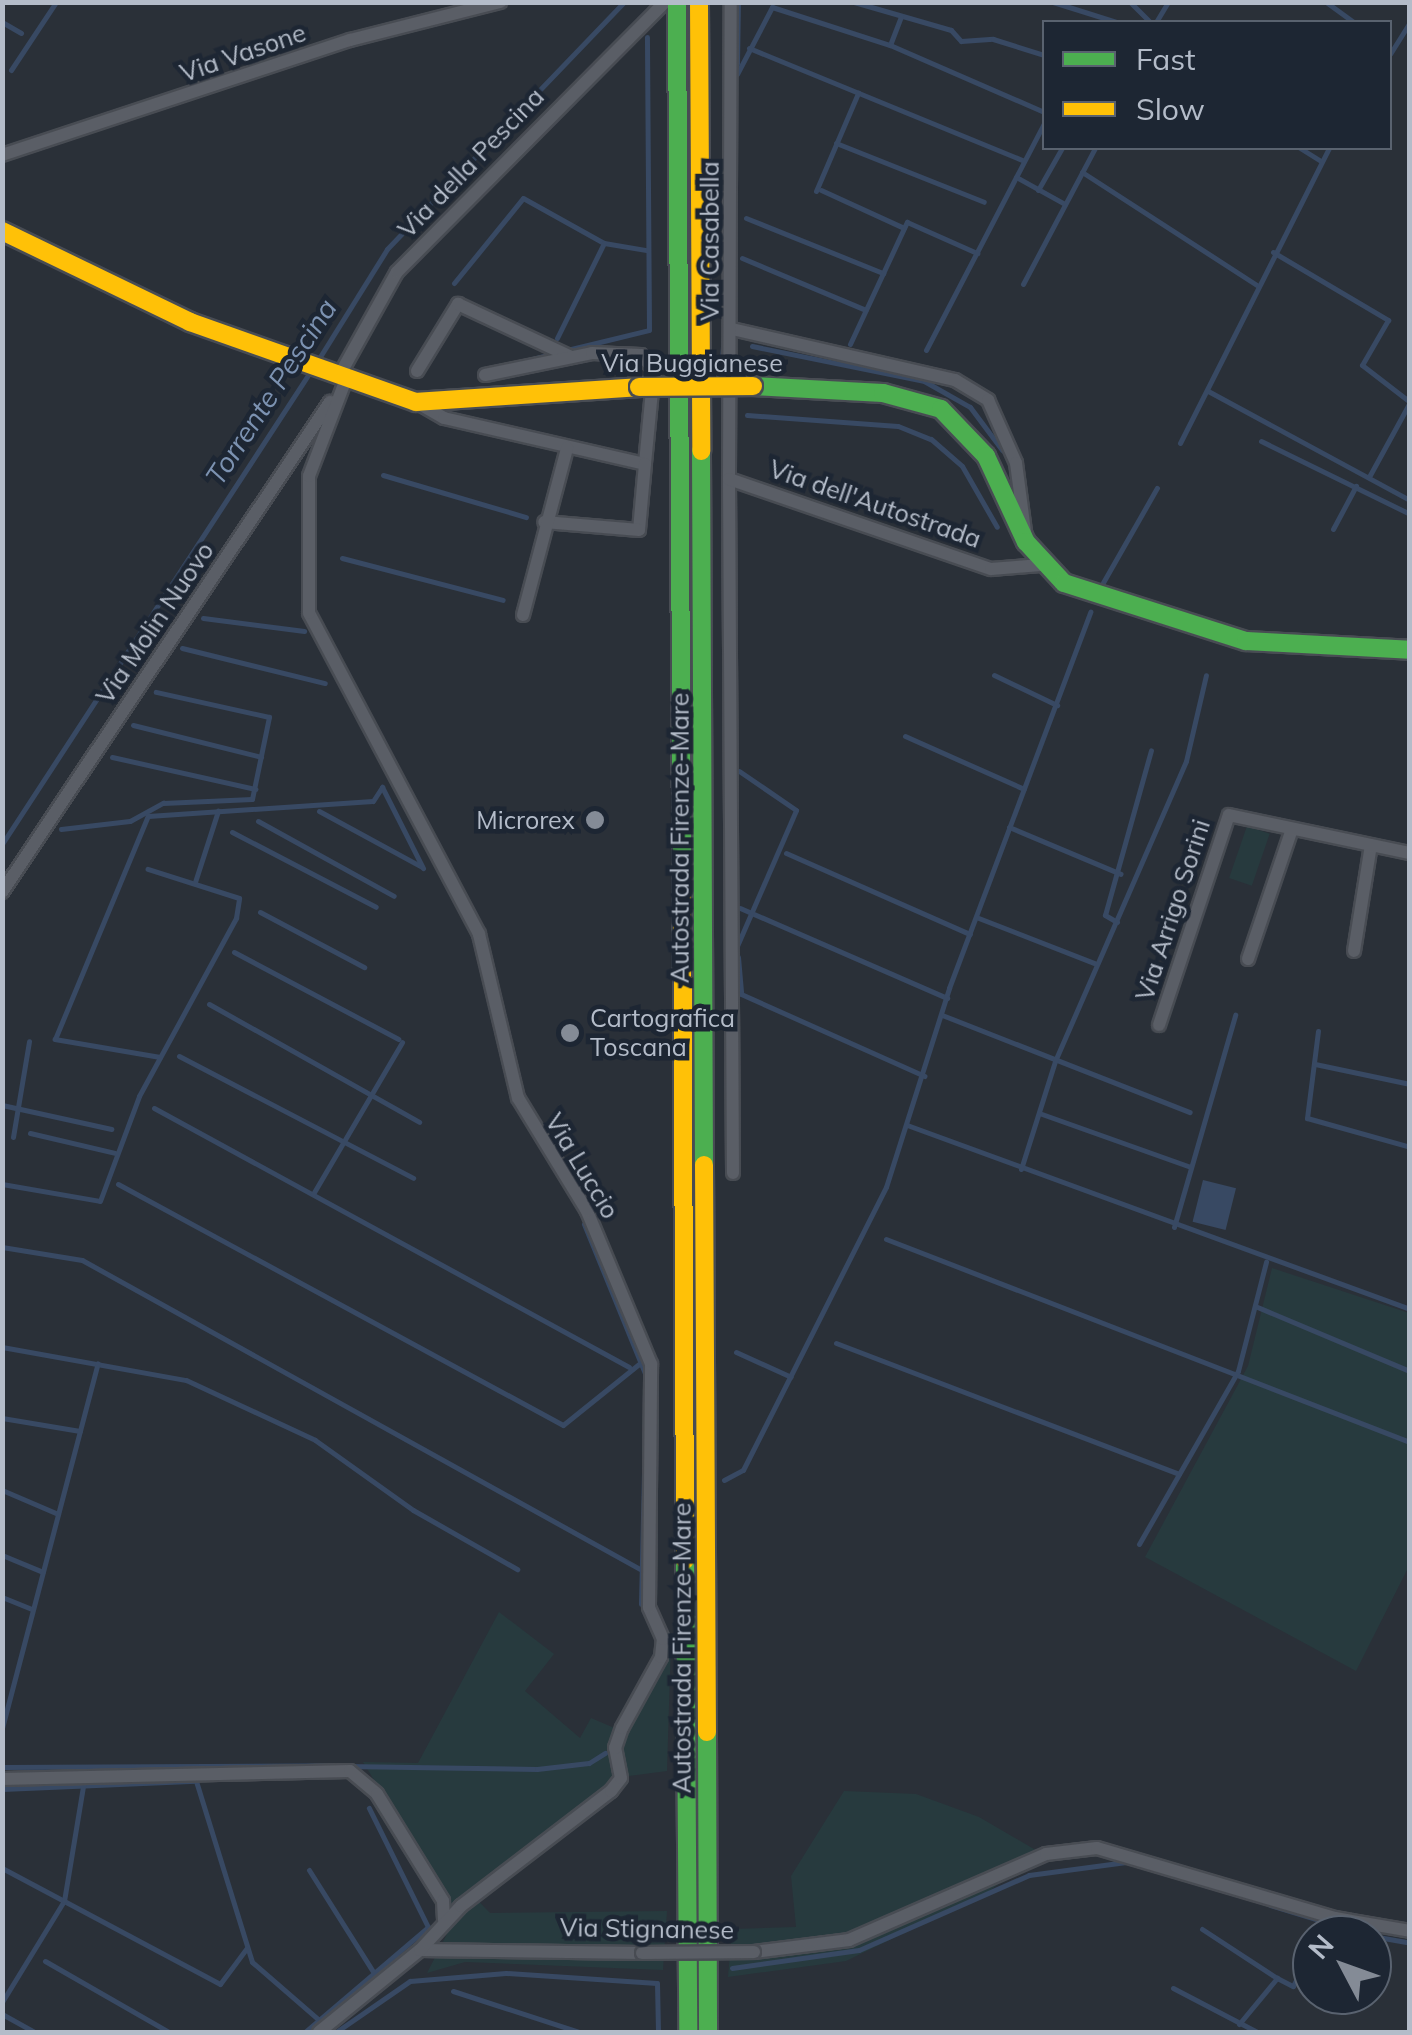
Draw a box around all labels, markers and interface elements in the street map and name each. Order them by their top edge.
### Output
street label: Via Vasone [176,18,310,88]
legend [1042,20,1392,150]
text: Fast [1136,40,1196,78]
street label: Via della Pescina [392,82,550,244]
text: Slow [1136,90,1205,128]
street label: Via Casabella [695,161,725,321]
water label: Torrente Pescina [198,293,344,491]
street label: Via Buggianese [601,348,783,378]
street label: Via dell'Autostrada [765,454,985,554]
street label: Via Molin Nuovo [90,537,220,709]
street label: Autostrada Firenze-Mare [665,693,695,983]
place label: Microrex [476,805,575,835]
marker: Microrex [584,809,606,831]
street label: Via Arrigo Sorini [1130,816,1216,1004]
place label: Cartografica Toscana [590,1004,735,1063]
marker: Cartografica Toscana [559,1022,581,1044]
street label: Via Luccio [539,1108,625,1224]
street label: Autostrada Firenze-Mare [667,1503,697,1793]
street label: Via Stignanese [560,1912,734,1946]
north arrow [1292,1915,1392,2015]
text: N [1300,1927,1341,1966]

